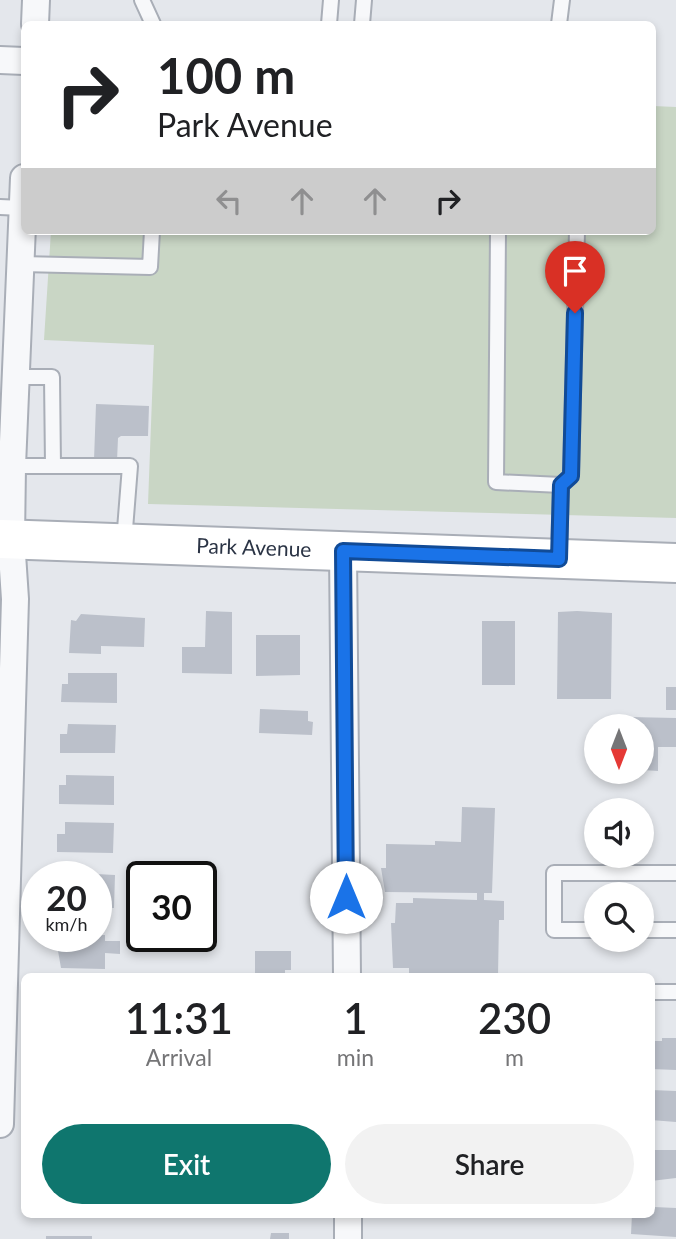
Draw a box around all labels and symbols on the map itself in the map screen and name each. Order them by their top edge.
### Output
pin [545,241,605,313]
street label: Park Avenue [196,532,312,561]
north arrow [584,714,654,784]
position arrow [309,860,383,934]
speed limit sign: 30 [126,861,217,952]

